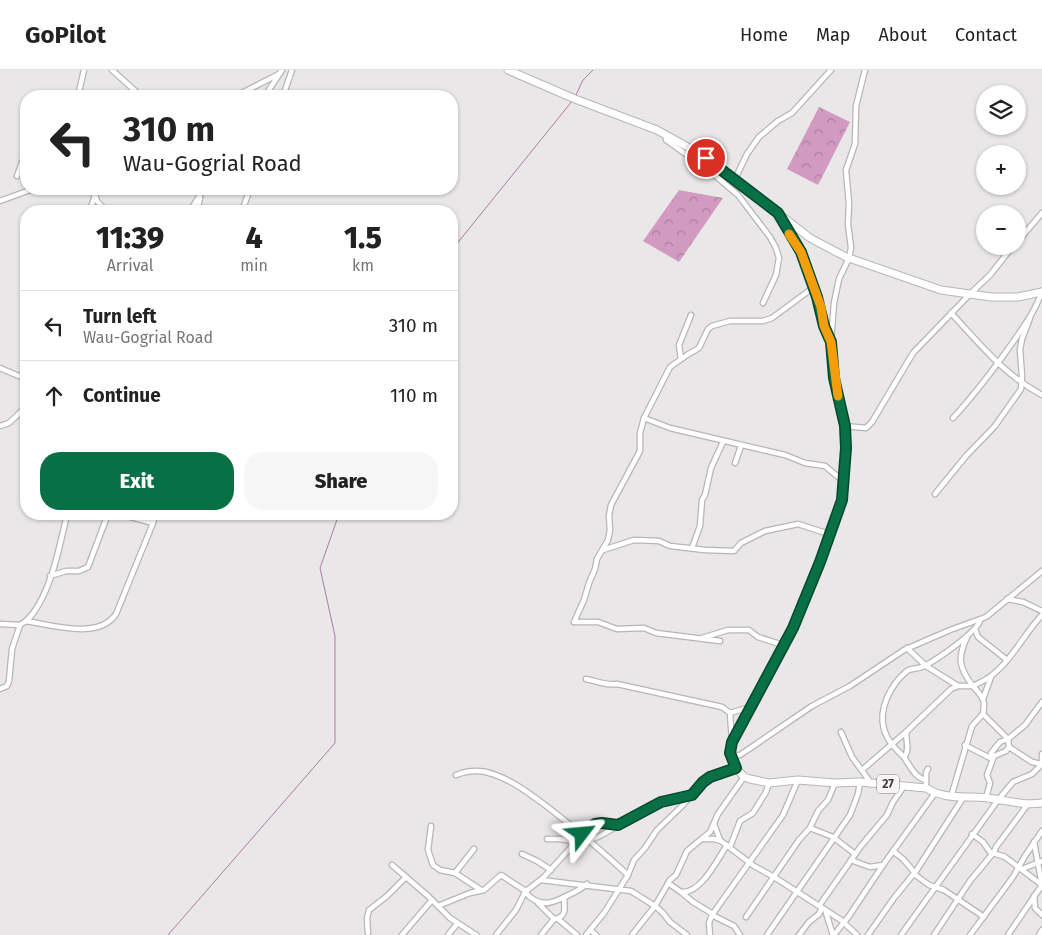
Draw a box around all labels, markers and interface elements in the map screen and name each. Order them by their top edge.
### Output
text: GoPilot [25,21,106,49]
text: Home [740,24,788,46]
text: Map [816,24,850,46]
text: About [878,24,927,46]
text: Contact [955,24,1017,46]
map controls [976,85,1026,255]
button: layers [976,85,1026,135]
text: 310 m [123,108,215,150]
icon: left [40,110,105,175]
pin [685,137,727,179]
icon: arrive [692,144,720,172]
button: + [976,145,1026,195]
text: Wau-Gogrial Road [123,150,302,177]
button: − [976,205,1026,255]
text: 11:39 [96,220,164,256]
text: 4 [245,220,263,256]
text: 1.5 [344,220,382,256]
text: Arrival [107,256,154,275]
text: min [240,256,268,275]
text: km [352,256,374,275]
text: Turn left [83,305,157,328]
icon: left [40,312,68,340]
text: 310 m [389,314,438,337]
text: Wau-Gogrial Road [83,328,213,347]
icon: ahead [40,382,68,410]
text: Continue [83,384,161,407]
text: 110 m [390,384,438,407]
button: Exit [40,452,234,510]
button: Share [244,452,438,510]
road number: 27 [877,774,899,794]
position arrow [555,807,607,859]

